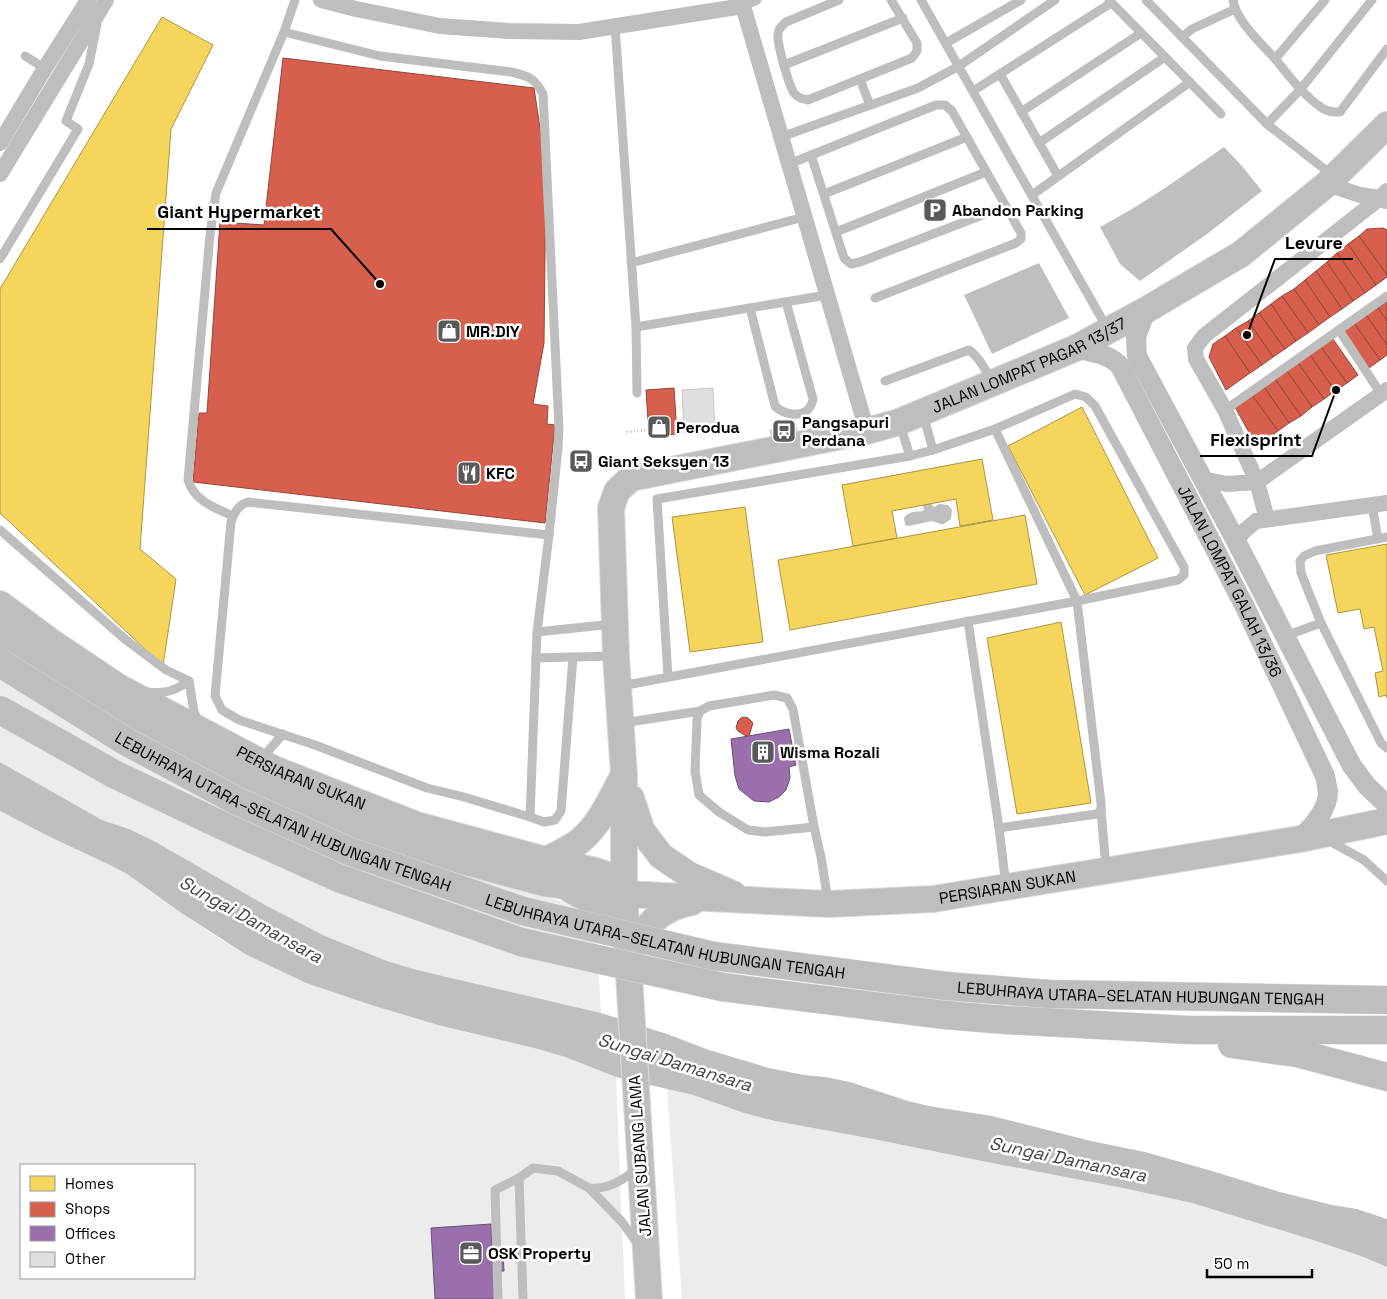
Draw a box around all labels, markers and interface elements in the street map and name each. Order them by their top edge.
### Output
callout: Giant Hypermarket [147,196,331,229]
parking icon: Abandon Parking [922,197,948,223]
text: Giant Hypermarket [157,200,321,223]
place label: Abandon Parking [952,200,1084,221]
callout: Levure [1275,226,1353,259]
text: Levure [1285,231,1343,254]
street label: JALAN LOMPAT PAGAR 13/37 [929,312,1130,418]
shop icon: MR.DIY [436,318,462,344]
place label: MR.DIY [466,321,520,342]
place label: Pangsapuri Perdana [802,412,889,451]
shop icon: Perodua [646,414,672,440]
place label: Perodua [676,417,740,438]
bus stop icon: Pangsapuri Perdana [771,418,797,444]
callout: Flexisprint [1200,423,1312,456]
text: Flexisprint [1210,428,1302,451]
bus stop icon: Giant Seksyen 13 [568,448,594,474]
place label: Giant Seksyen 13 [598,451,729,472]
restaurant icon: KFC [456,460,482,486]
place label: KFC [486,463,515,484]
street label: JALAN LOMPAT GALAH 13/36 [1173,481,1287,680]
street label: LEBUHRAYA UTARA–SELATAN HUBUNGAN TENGAH [111,727,454,896]
building icon: Wisma Rozali [750,739,776,765]
street label: PERSIARAN SUKAN [233,741,369,814]
place label: Wisma Rozali [780,742,880,763]
street label: PERSIARAN SUKAN [937,865,1077,908]
water label: Sungai Damansara [176,870,327,968]
street label: LEBUHRAYA UTARA–SELATAN HUBUNGAN TENGAH [483,888,847,983]
street label: LEBUHRAYA UTARA–SELATAN HUBUNGAN TENGAH [956,976,1325,1009]
water label: Sungai Damansara [595,1028,755,1097]
street label: JALAN SUBANG LAMA [624,1075,656,1237]
water label: Sungai Damansara [987,1131,1149,1187]
legend [20,1164,195,1279]
text: Homes [65,1174,114,1193]
text: Shops [65,1199,110,1218]
text: Offices [65,1224,116,1243]
office icon: OSK Property [458,1240,484,1266]
place label: OSK Property [488,1243,591,1264]
scale bar [1207,1246,1312,1278]
text: Other [65,1249,106,1268]
text: 50 m [1214,1254,1249,1273]

